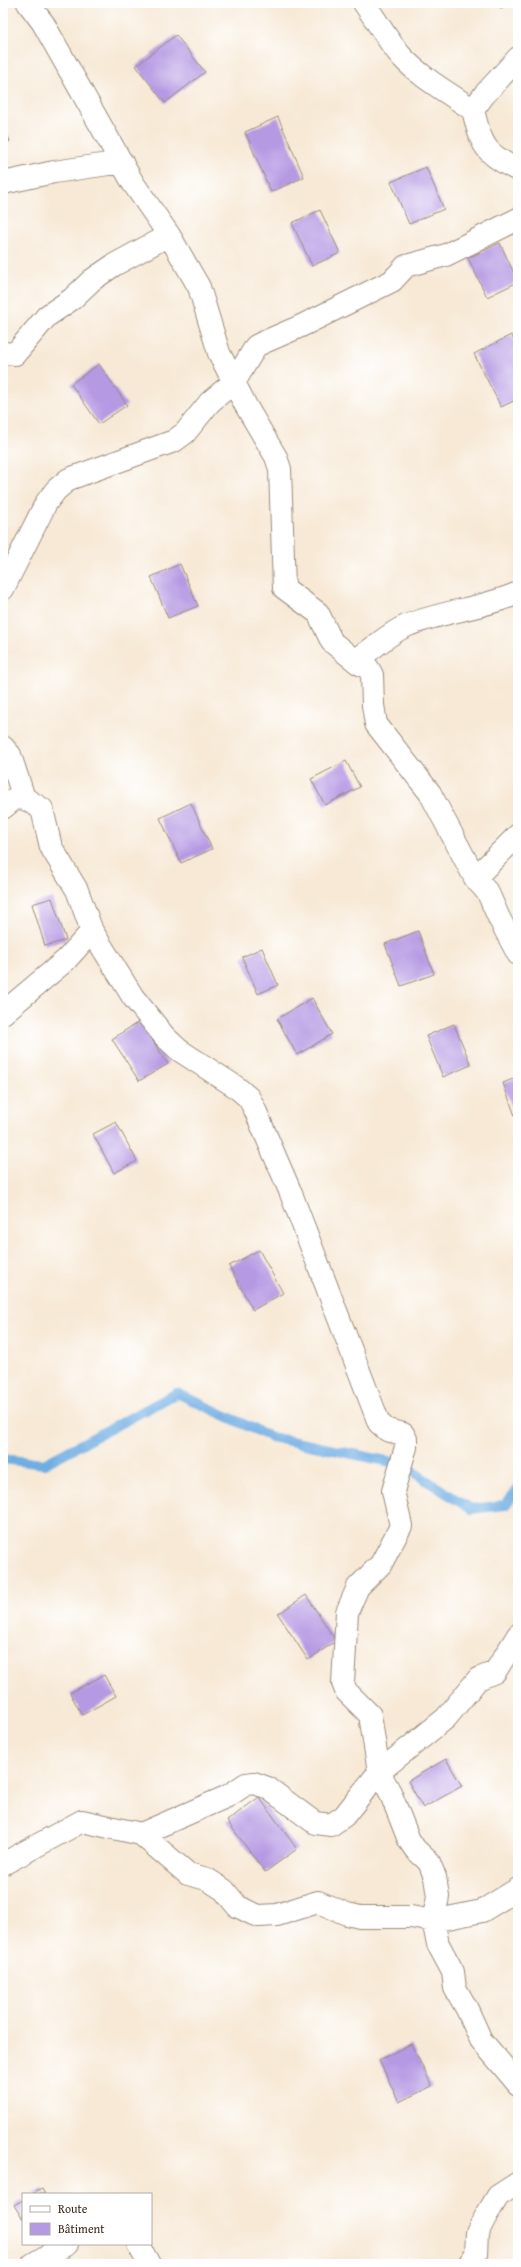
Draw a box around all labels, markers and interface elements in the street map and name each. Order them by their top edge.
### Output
legend [22,2193,152,2245]
text: Route [58,2200,88,2217]
text: Bâtiment [58,2220,105,2237]

